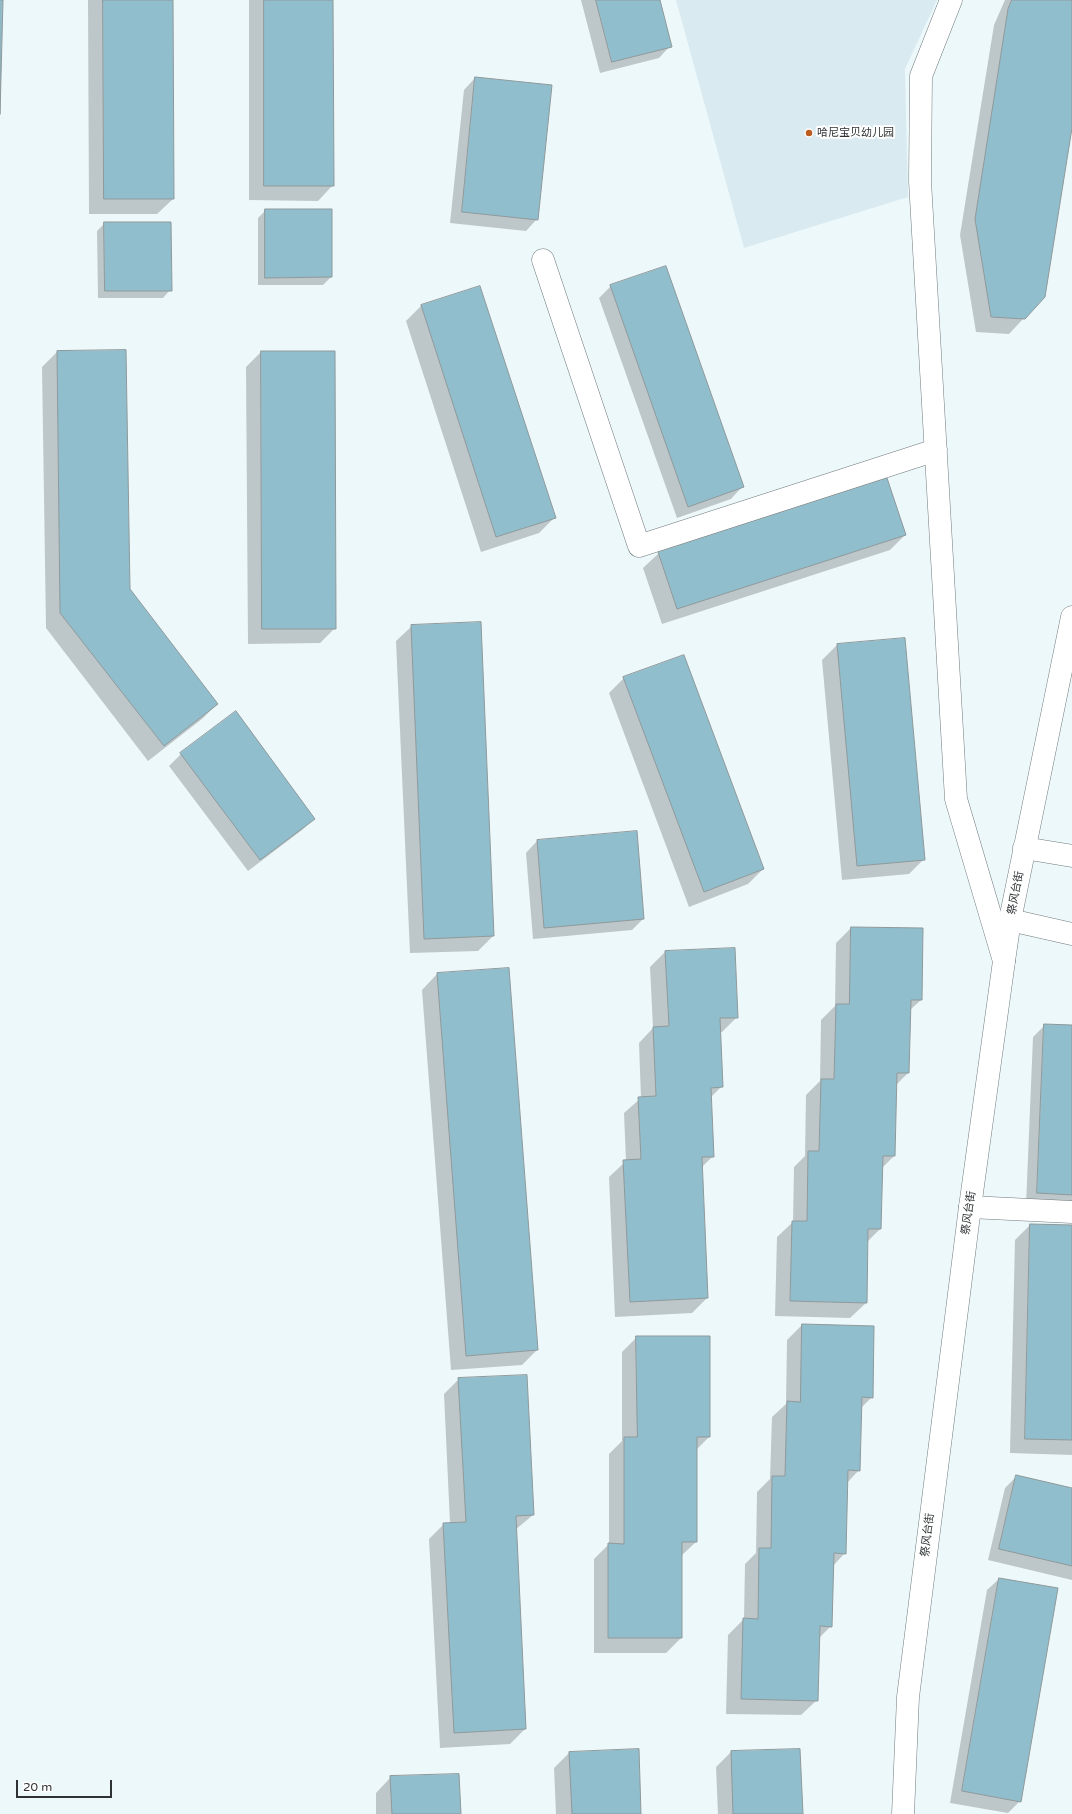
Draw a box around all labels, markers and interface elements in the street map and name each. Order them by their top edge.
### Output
place label: 哈尼宝贝幼儿园 [817,126,894,140]
marker: 哈尼宝贝幼儿园 [804,128,814,138]
street label: 祭风台街 [1005,870,1027,916]
street label: 祭风台街 [959,1190,979,1236]
street label: 祭风台街 [919,1512,937,1558]
scale bar [18,1772,114,1798]
text: 20 m [23,1780,52,1794]

